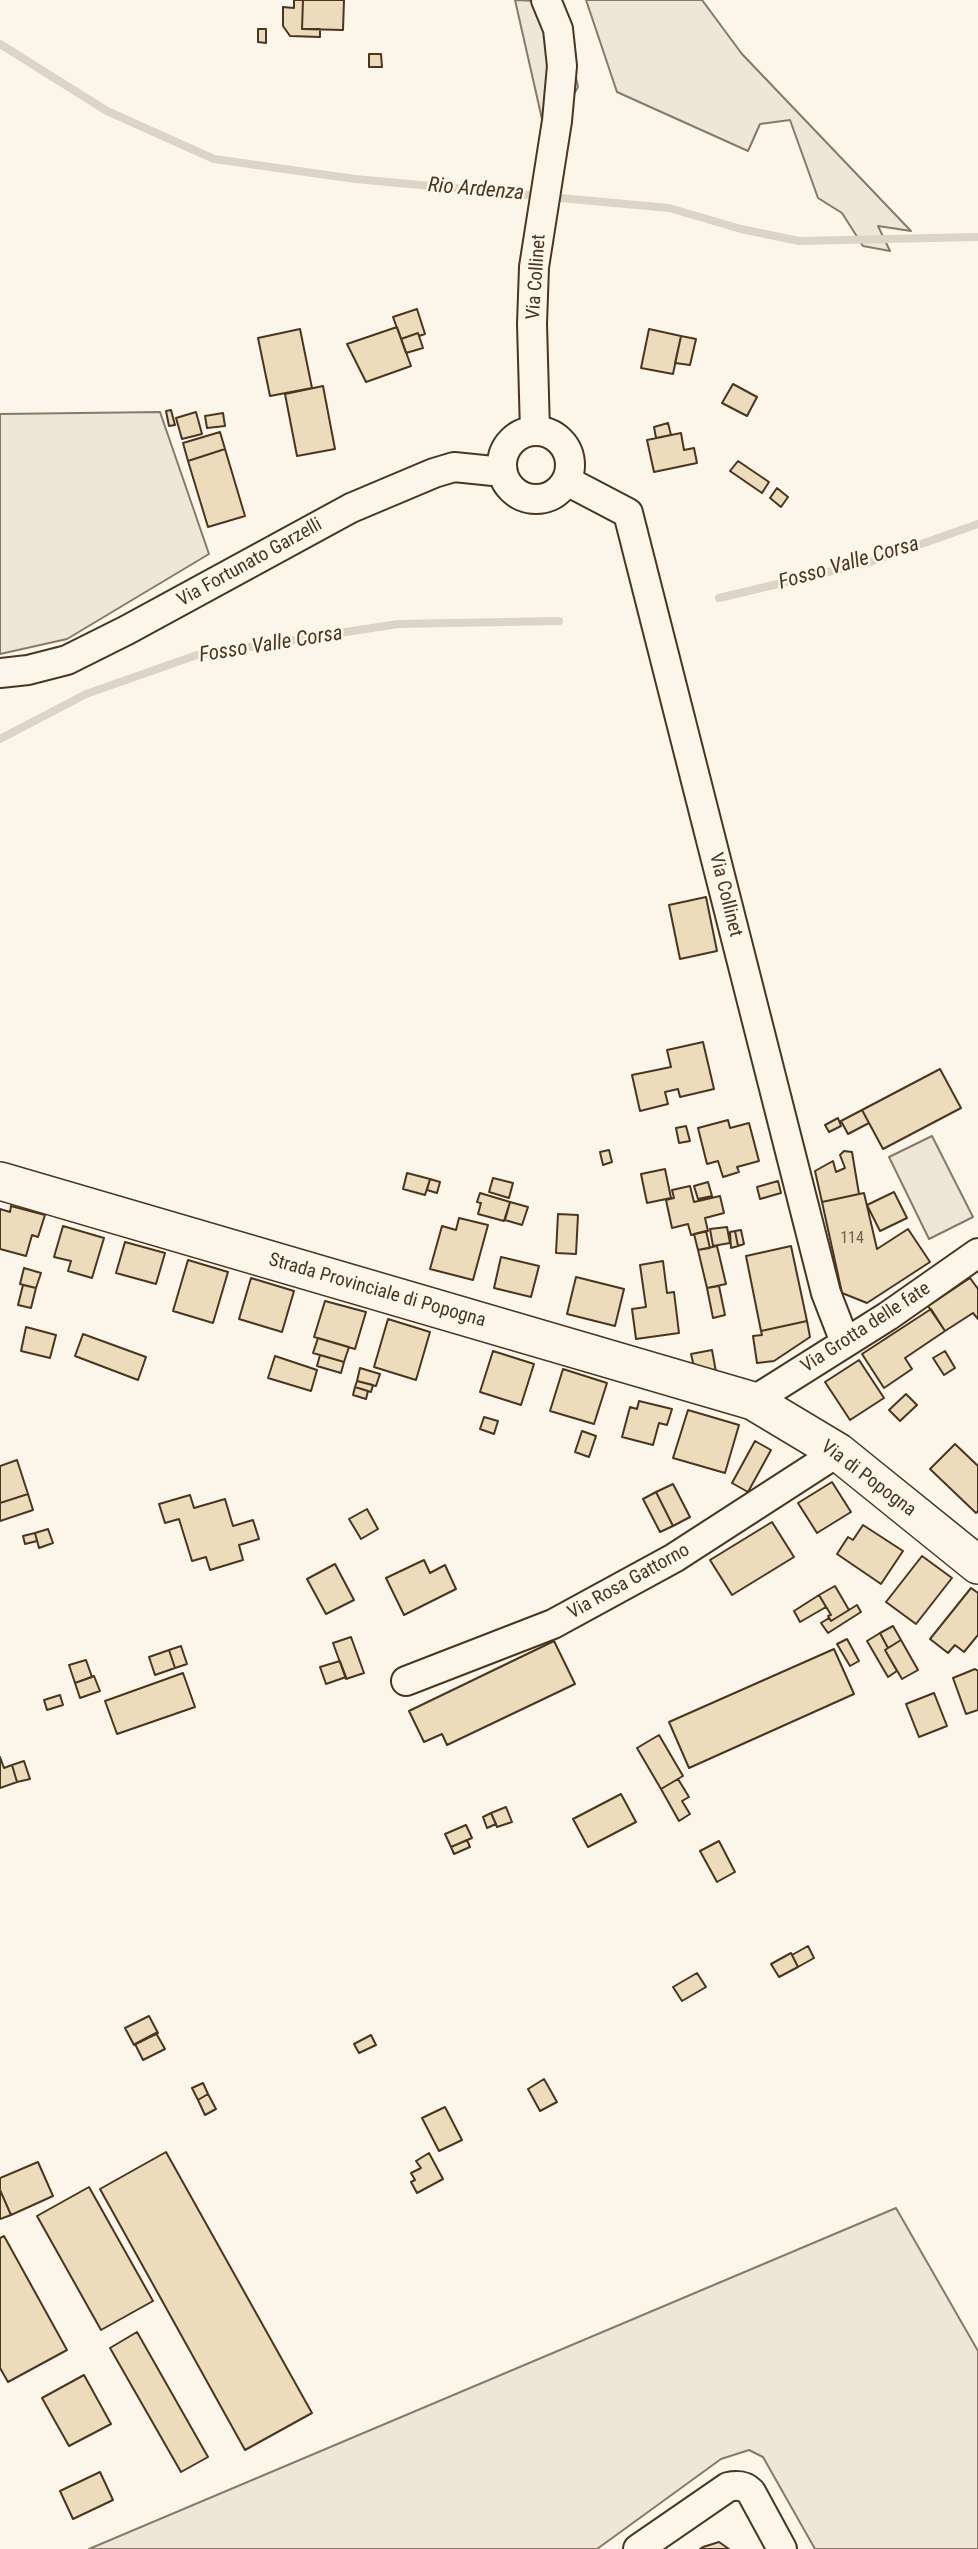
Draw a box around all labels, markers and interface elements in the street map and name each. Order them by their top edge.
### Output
water label: Rio Ardenza [427,173,525,207]
street label: Via Collinet [523,234,551,320]
street label: Via Fortunato Garzelli [174,514,326,612]
water label: Fosso Valle Corsa [776,532,922,596]
water label: Fosso Valle Corsa [198,621,344,669]
street label: Via Collinet [704,851,746,939]
house number: 114 [840,1229,864,1249]
street label: Strada Provinciale di Popogna [266,1249,488,1333]
street label: Via Grotta delle fate [797,1278,935,1378]
street label: Via di Popogna [816,1436,920,1522]
street label: Via Rosa Gattorno [564,1539,694,1625]

